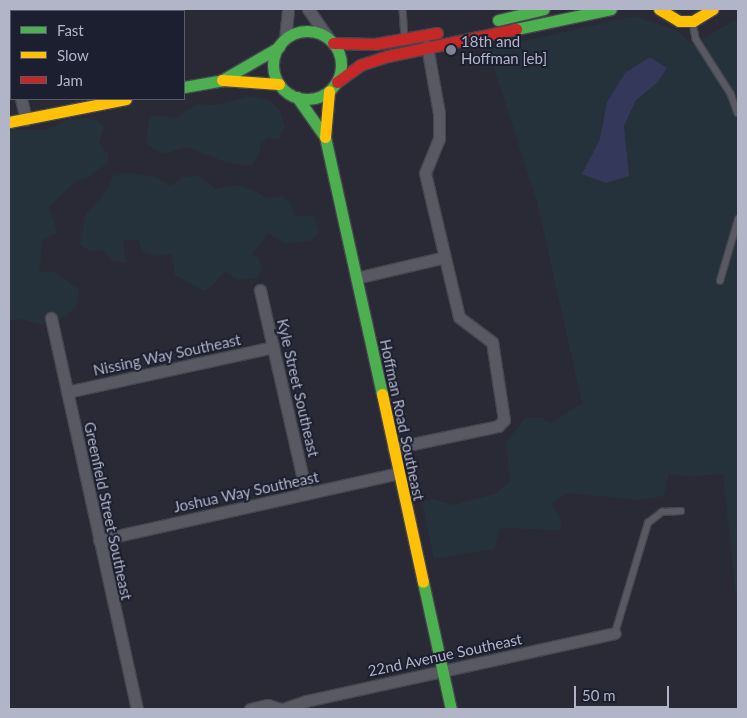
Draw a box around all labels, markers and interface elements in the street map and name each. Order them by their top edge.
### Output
legend [10,10,185,100]
text: Fast [57,21,84,39]
place label: 18th and Hoffman [eb] [461,32,547,67]
marker: 18th and Hoffman [eb] [445,44,457,56]
text: Slow [57,46,89,64]
text: Jam [57,71,83,89]
street label: Kyle Street Southeast [273,317,323,459]
street label: Nissing Way Southeast [91,330,243,380]
street label: Hoffman Road Southeast [376,338,428,502]
street label: Greenfield Street Southeast [80,420,136,602]
street label: Joshua Way Southeast [171,468,321,516]
street label: 22nd Avenue Southeast [366,630,524,680]
scale bar [577,676,672,708]
text: 50 m [582,686,616,704]

